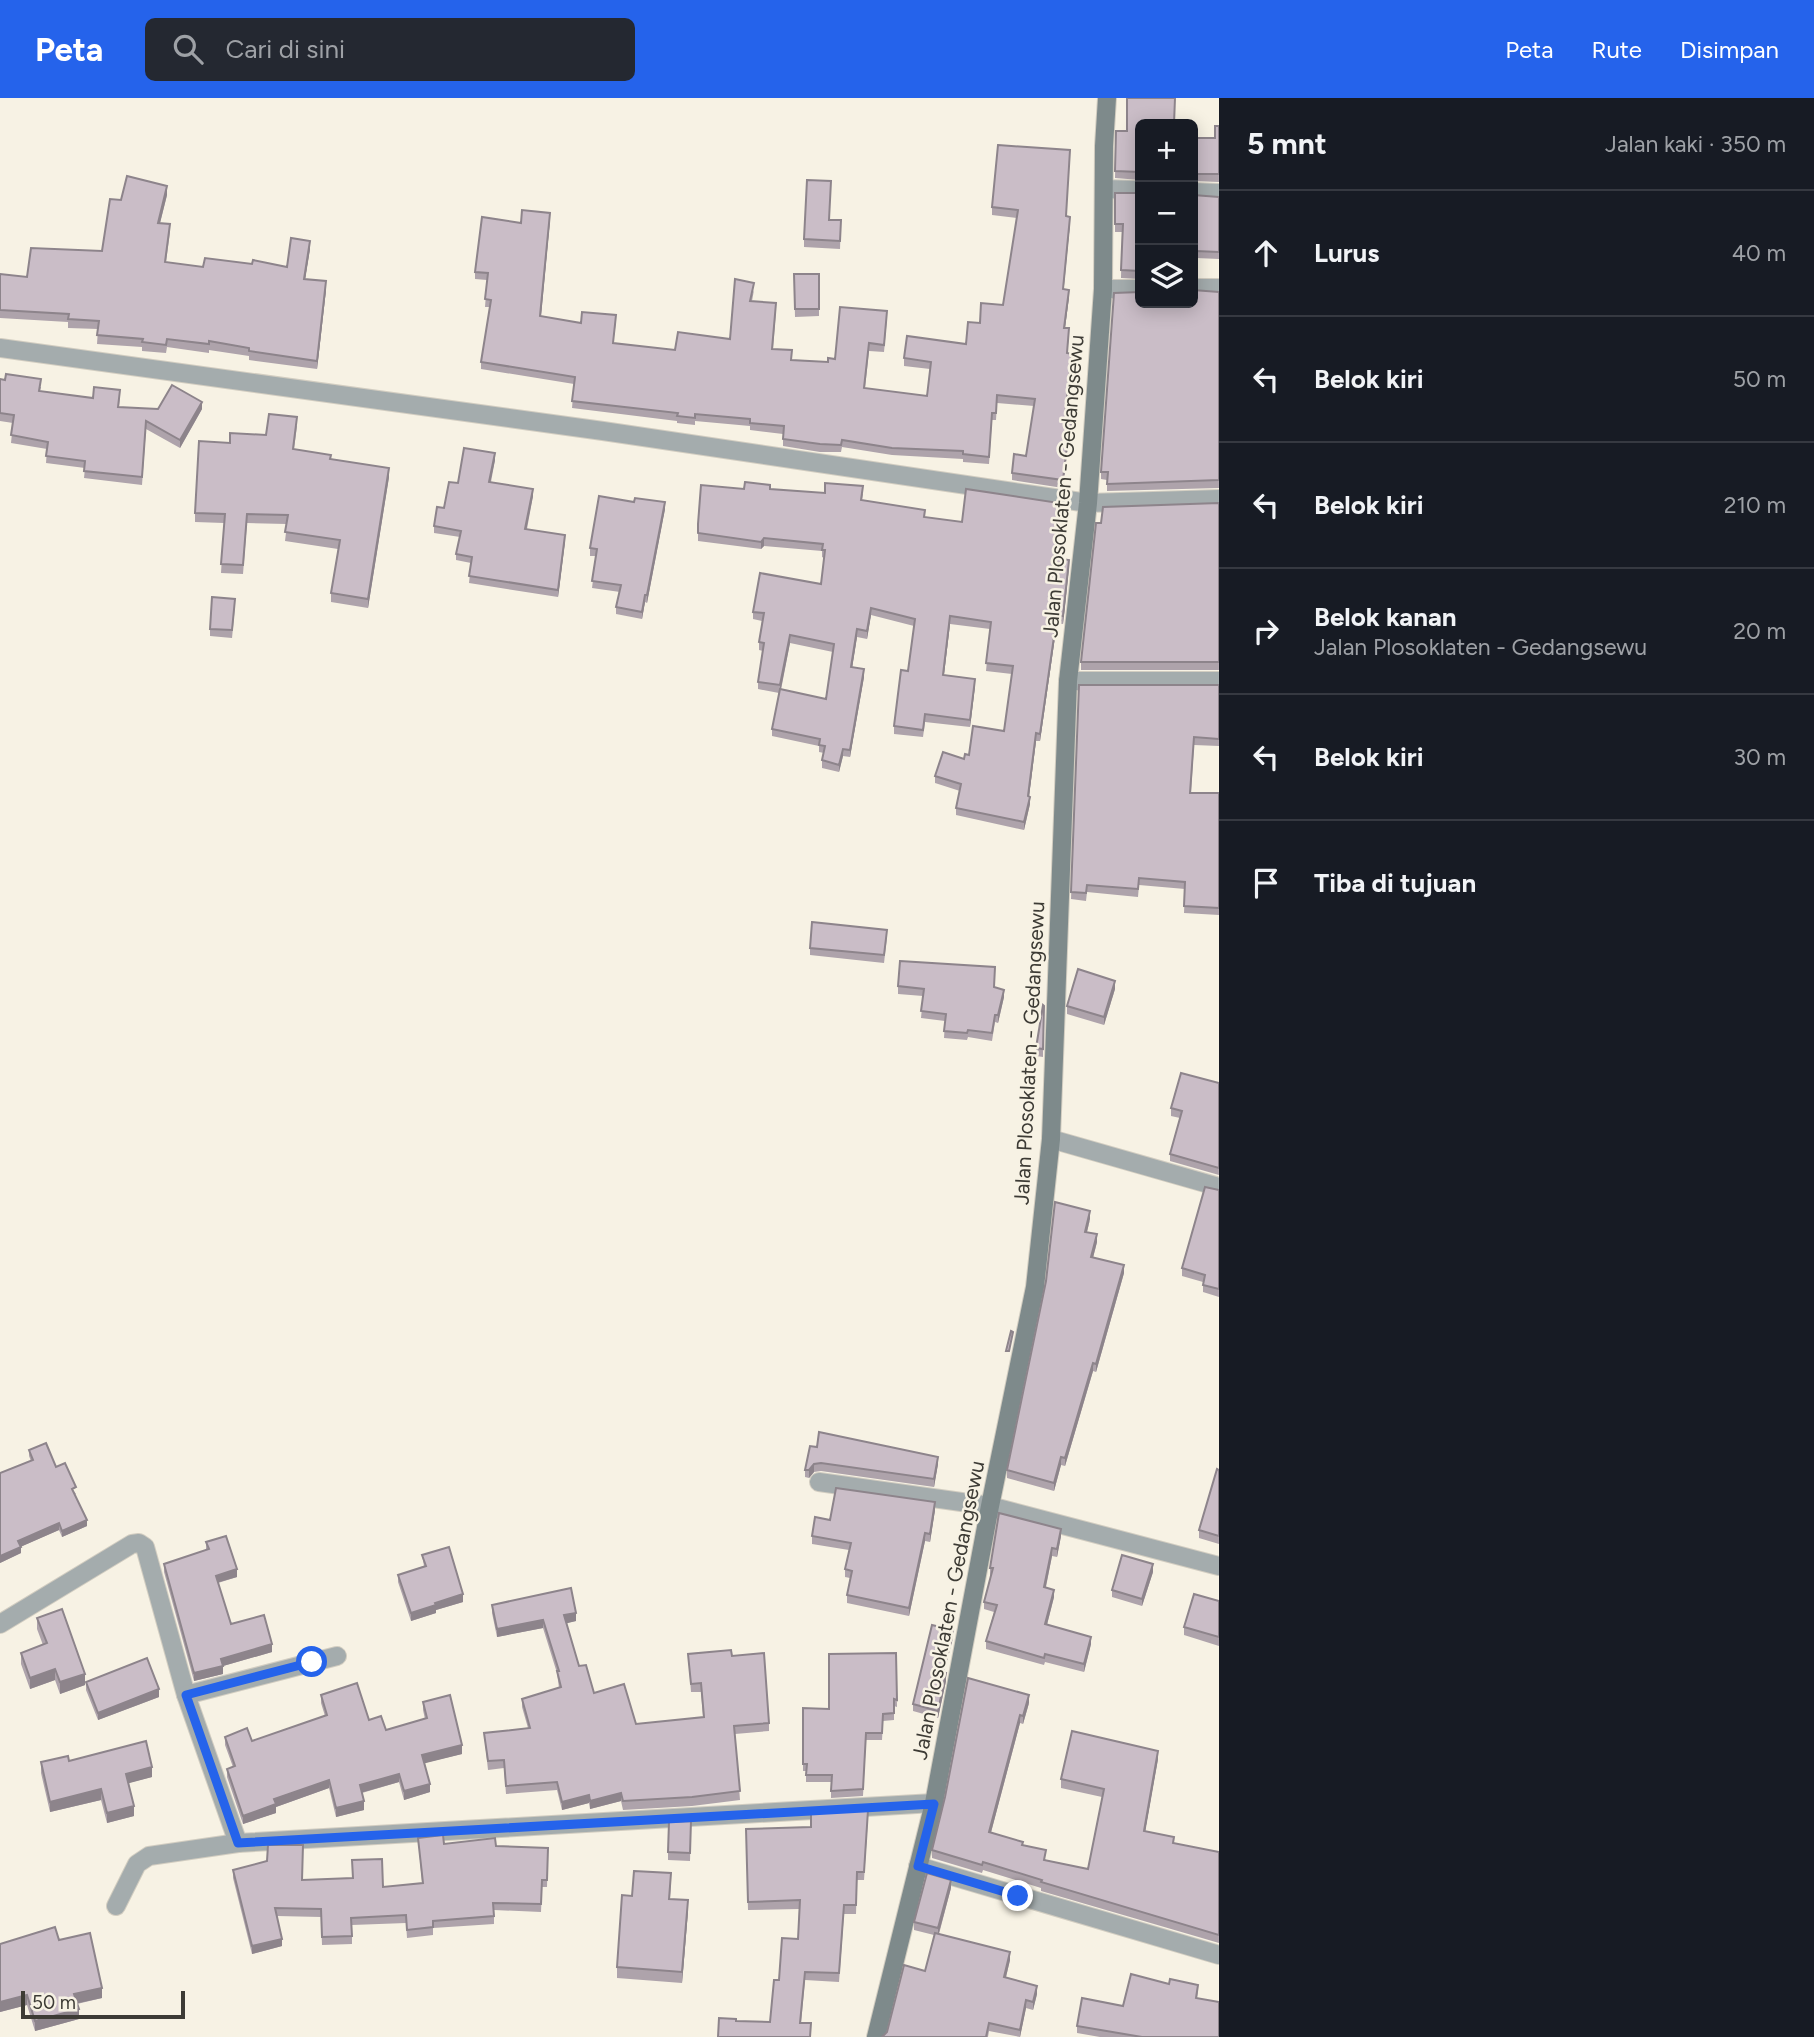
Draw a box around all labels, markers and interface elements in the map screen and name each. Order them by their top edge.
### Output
search box [145,18,635,81]
text: Peta [35,30,103,69]
icon: search [169,30,207,68]
text: Cari di sini [225,33,345,65]
text: Peta [1505,35,1553,64]
text: Rute [1591,35,1642,64]
text: Disimpan [1680,35,1779,64]
map controls [1135,119,1198,308]
button: + [1135,119,1198,182]
text: 5 mnt [1247,125,1327,162]
text: Jalan kaki · 350 m [1605,130,1786,158]
button: − [1135,182,1198,245]
icon: ahead [1247,234,1285,272]
text: Lurus [1314,237,1379,269]
text: 40 m [1732,239,1786,267]
button: layers [1135,245,1198,308]
street label: Jalan Plosoklaten - Gedangsewu [1037,333,1089,639]
icon: left [1247,360,1285,398]
text: Belok kiri [1314,363,1423,395]
text: 50 m [1733,365,1786,393]
icon: left [1247,486,1285,524]
text: Belok kiri [1314,489,1423,521]
text: 210 m [1724,491,1786,519]
text: Belok kanan [1314,601,1457,633]
icon: right [1247,612,1285,650]
text: 20 m [1733,617,1786,645]
text: Jalan Plosoklaten - Gedangsewu [1314,633,1647,661]
icon: left [1247,738,1285,776]
text: Belok kiri [1314,741,1423,773]
text: 30 m [1733,743,1786,771]
icon: arrive [1247,864,1285,902]
text: Tiba di tujuan [1314,867,1476,899]
street label: Jalan Plosoklaten - Gedangsewu [1009,901,1049,1205]
street label: Jalan Plosoklaten - Gedangsewu [907,1458,989,1762]
route start [296,1646,327,1677]
route end [1002,1880,1033,1911]
scale bar [21,1988,186,2020]
text: 50 m [32,1991,76,2014]

